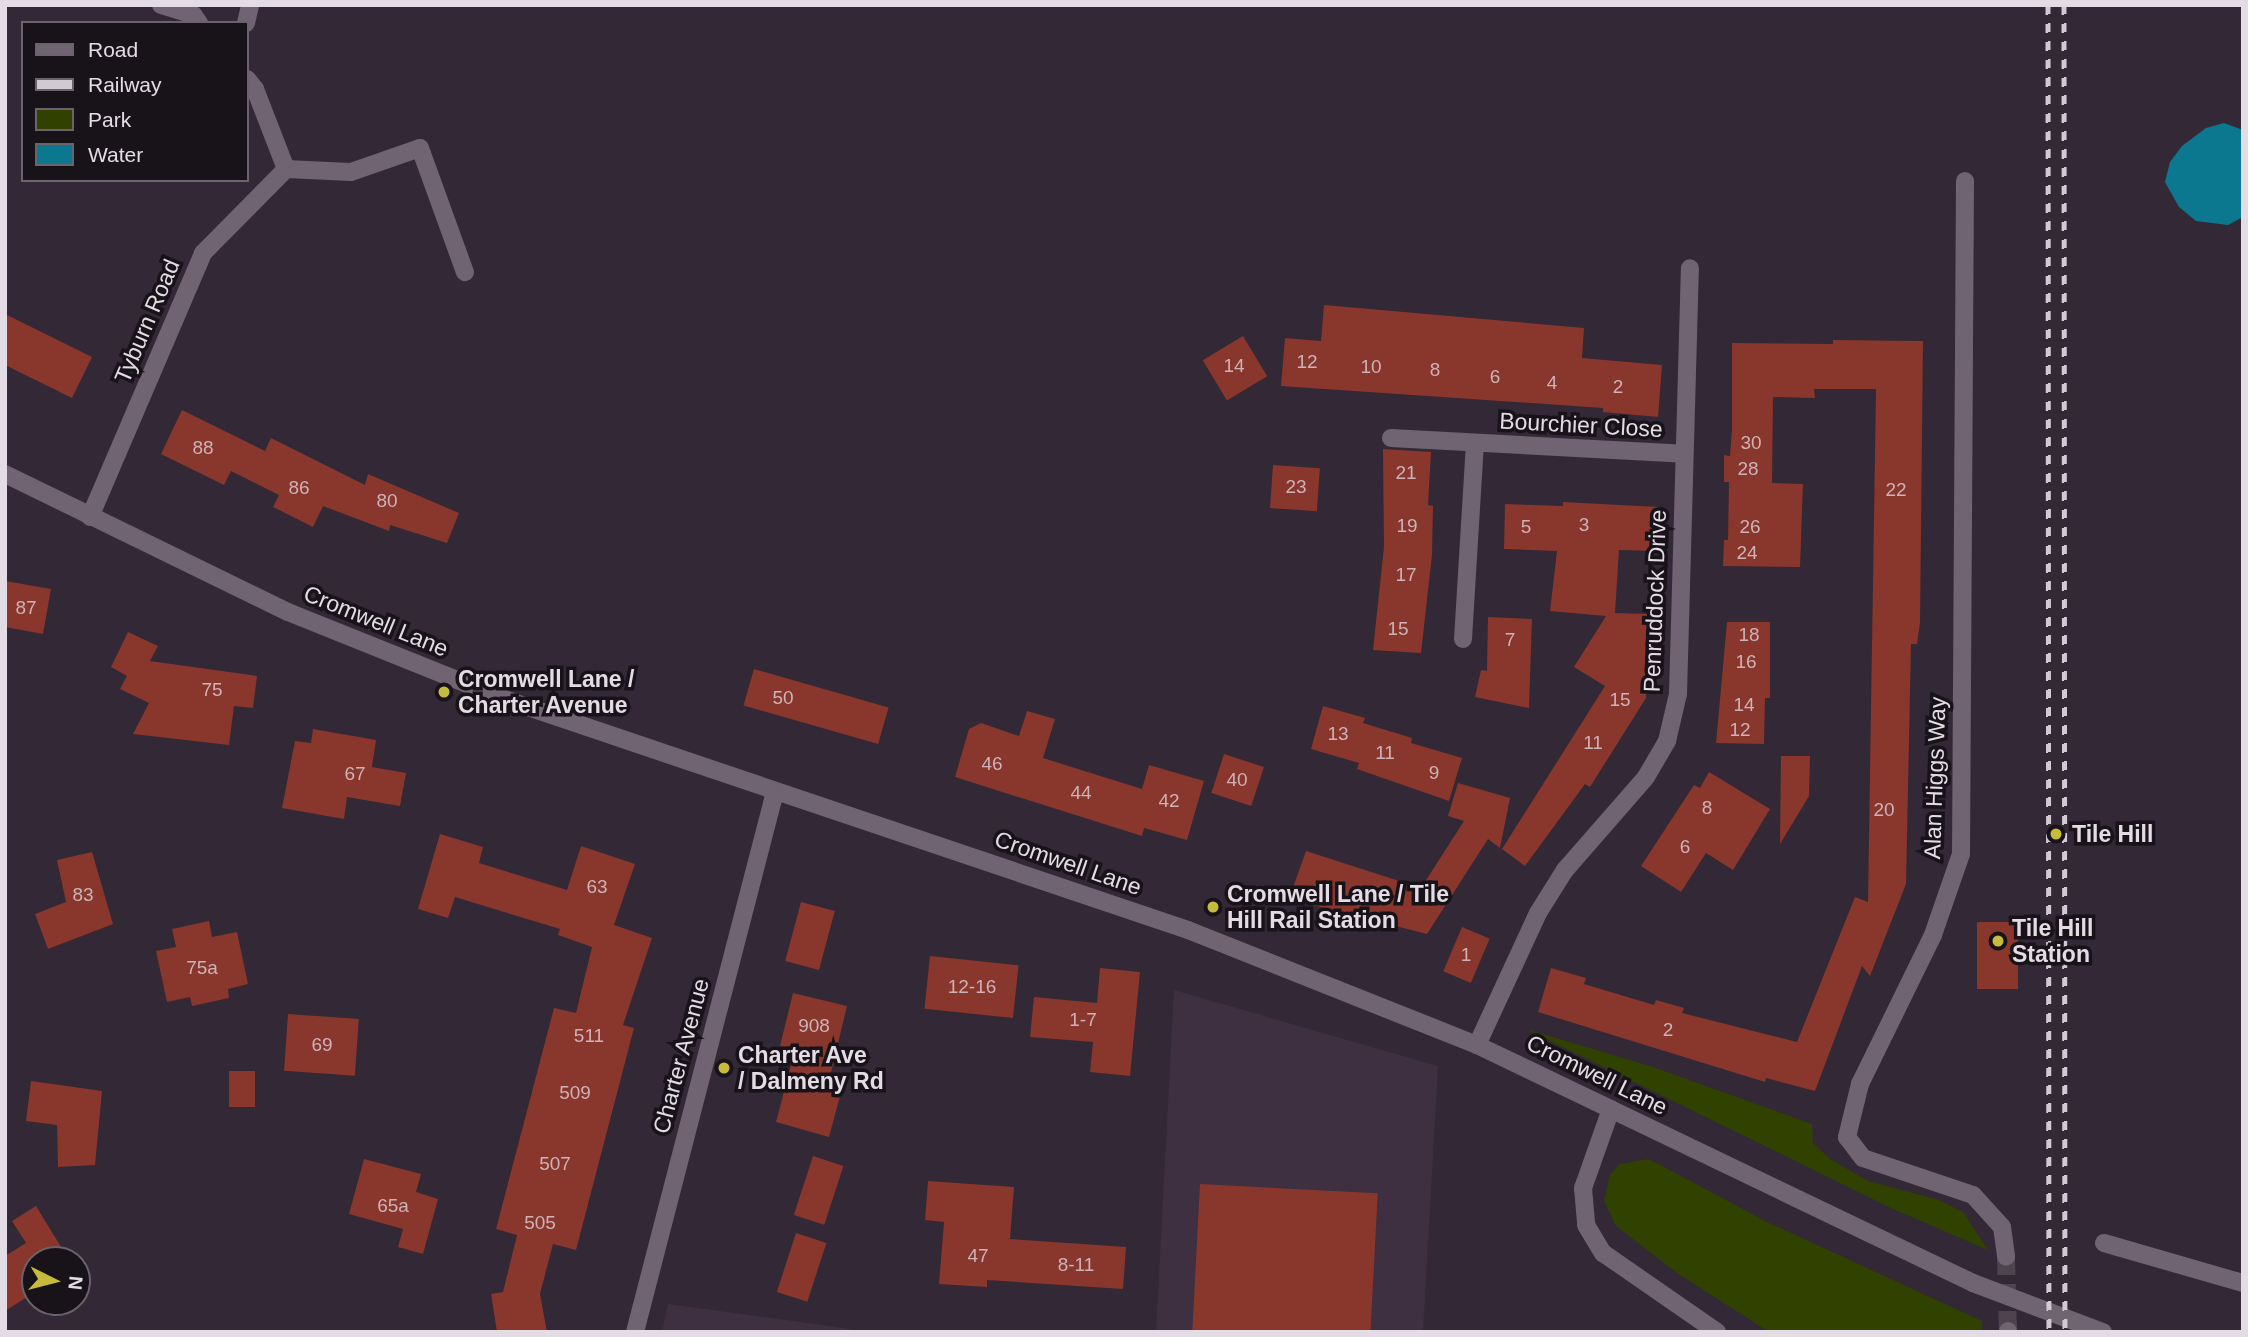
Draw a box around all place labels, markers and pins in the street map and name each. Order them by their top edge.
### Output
place label: Cromwell Lane / Charter Avenue [458,665,634,719]
marker: Cromwell Lane / Charter Avenue [436,684,452,700]
place label: Tile Hill [2072,820,2153,848]
marker: Tile Hill [2046,824,2066,844]
place label: Cromwell Lane / Tile Hill Rail Station [1227,880,1449,934]
marker: Cromwell Lane / Tile Hill Rail Station [1205,899,1221,915]
place label: Tile Hill Station [2012,914,2093,968]
marker: Tile Hill Station [1990,933,2006,949]
place label: Charter Ave / Dalmeny Rd [738,1041,884,1095]
marker: Charter Ave / Dalmeny Rd [716,1060,732,1076]

